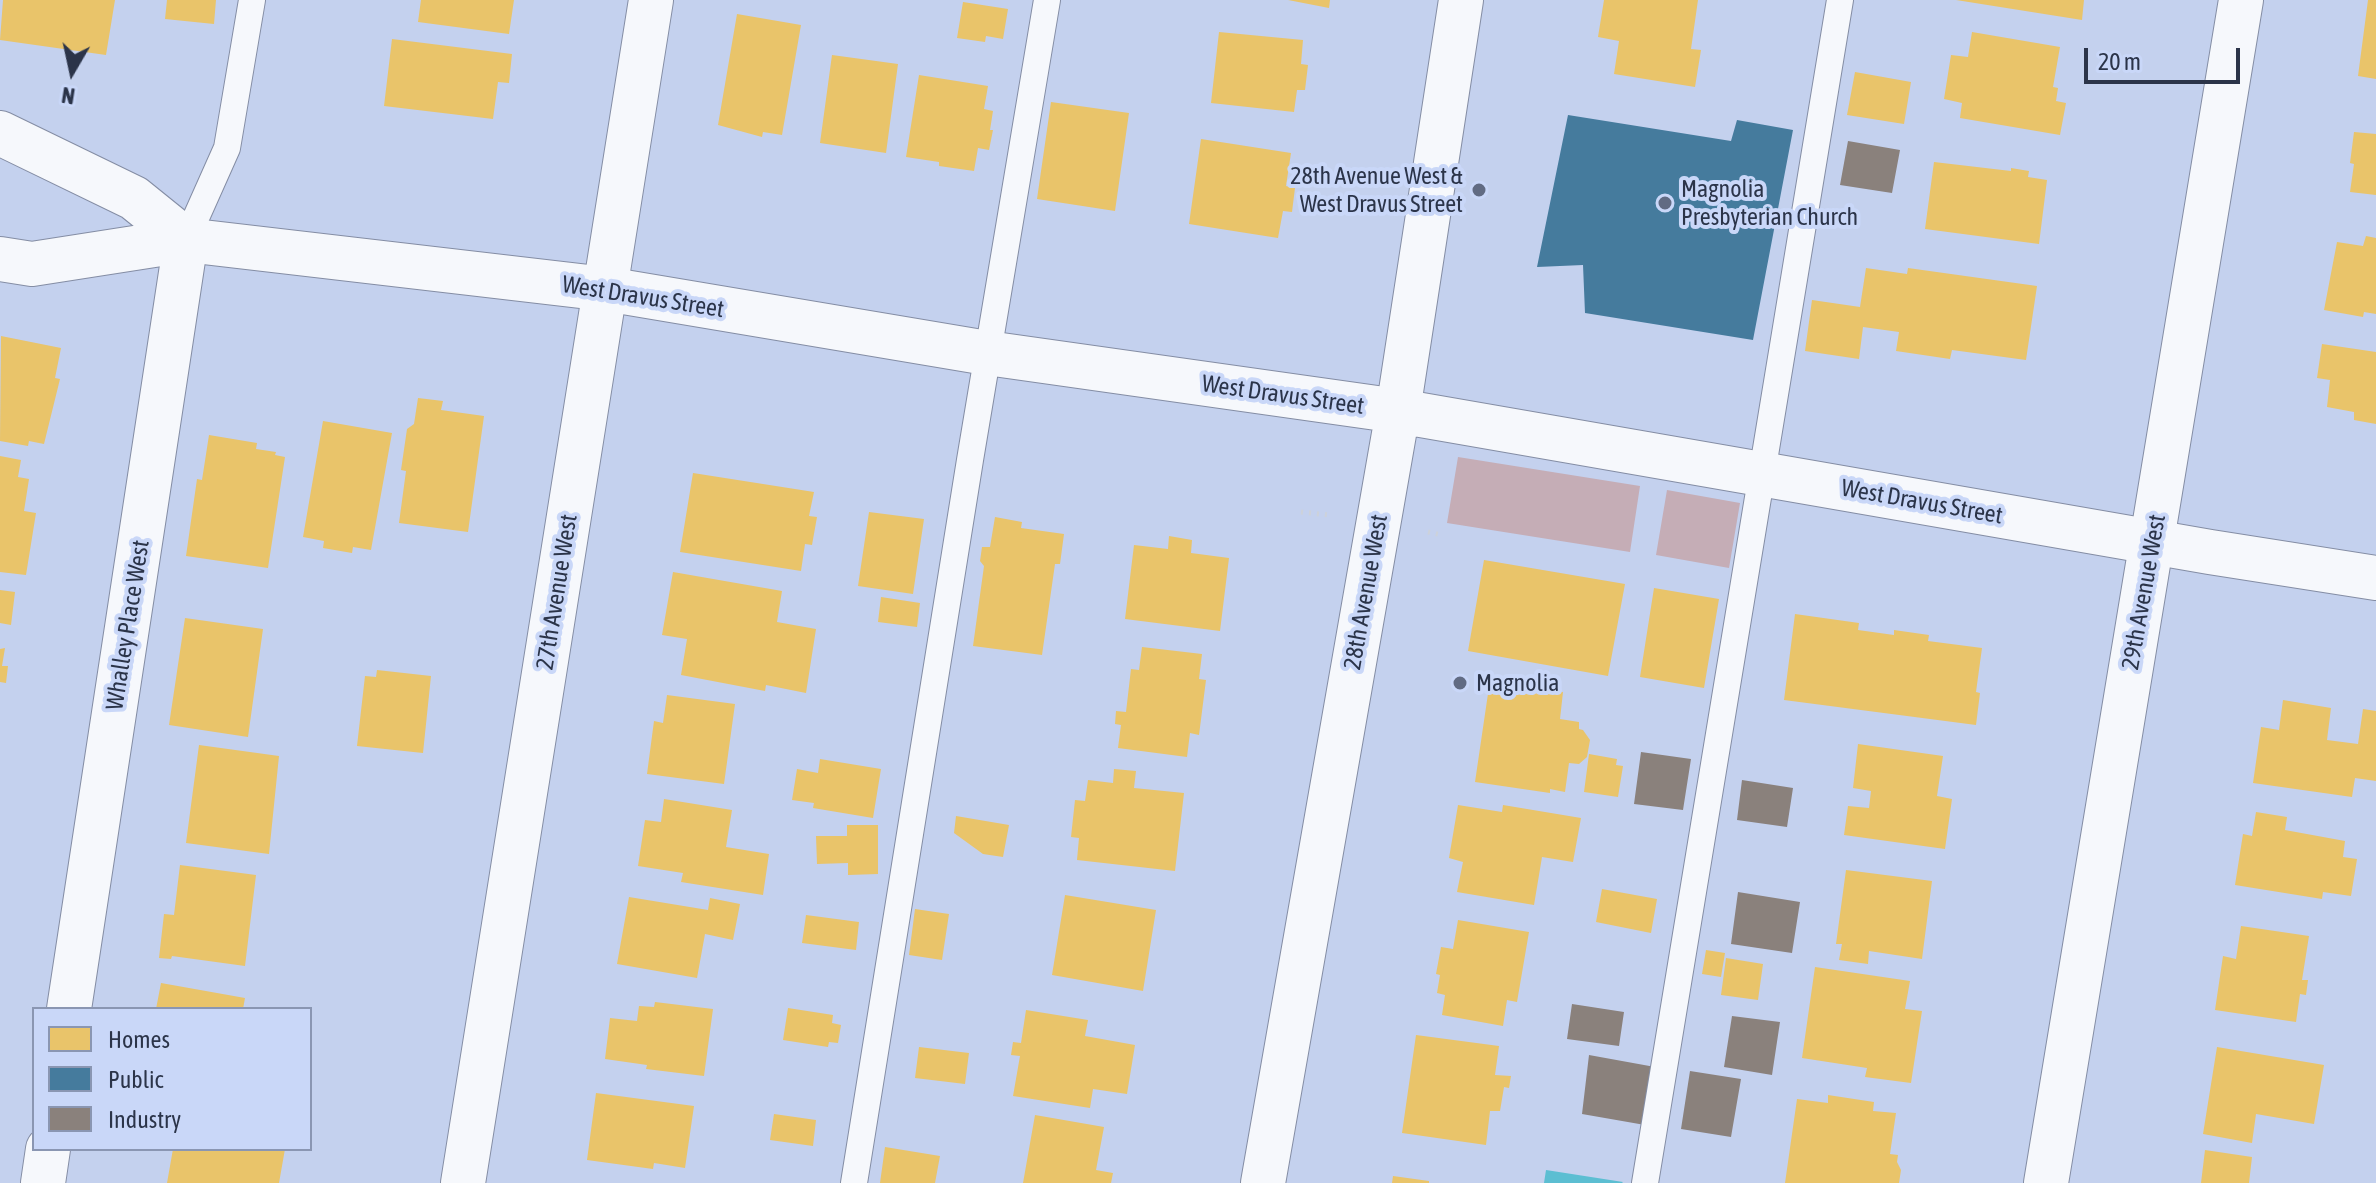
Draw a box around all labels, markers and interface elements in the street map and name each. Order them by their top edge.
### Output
north arrow [32,32,112,112]
scale bar [2088,32,2244,82]
text: 20 m [2098,48,2141,75]
text: N [60,82,77,110]
place label: 28th Avenue West & West Dravus Street [1290,162,1463,218]
place label: Magnolia Presbyterian Church [1681,175,1858,231]
marker: 28th Avenue West & West Dravus Street [1470,181,1488,199]
marker: Magnolia Presbyterian Church [1656,194,1674,212]
street label: West Dravus Street [560,270,726,324]
street label: West Dravus Street [1200,369,1366,421]
street label: West Dravus Street [1839,474,2005,530]
street label: 27th Avenue West [530,512,584,672]
street label: 28th Avenue West [1338,512,1394,672]
street label: 29th Avenue West [2116,512,2172,672]
street label: Whalley Place West [100,538,156,712]
place label: Magnolia [1476,669,1560,697]
marker: Magnolia [1451,674,1469,692]
legend [32,1007,312,1151]
text: Homes [108,1026,170,1053]
text: Public [108,1066,164,1093]
text: Industry [108,1106,181,1133]

